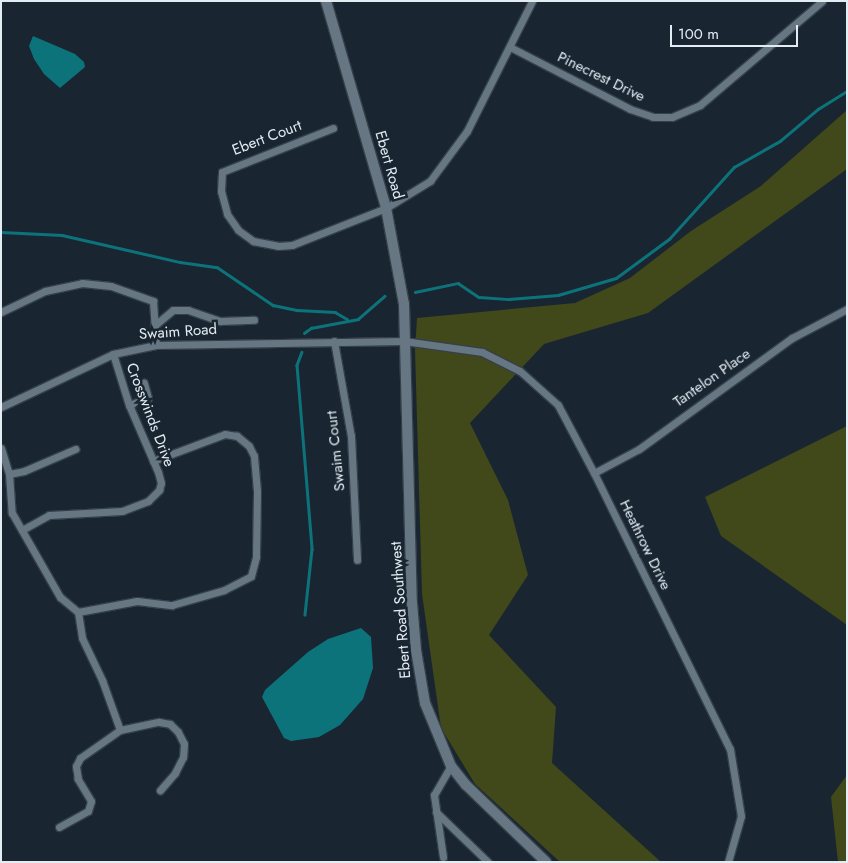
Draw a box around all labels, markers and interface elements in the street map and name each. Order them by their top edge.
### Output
scale bar [673,15,800,47]
text: 100 m [678,23,719,45]
street label: Pinecrest Drive [554,48,648,106]
street label: Ebert Court [230,117,304,159]
street label: Ebert Road [371,129,407,201]
street label: Swaim Road [138,320,218,344]
street label: Tantelon Place [670,345,754,411]
street label: Crosswinds Drive [122,361,178,469]
street label: Swaim Court [323,410,349,492]
street label: Heathrow Drive [615,497,675,593]
street label: Ebert Road Southwest [387,541,415,679]

